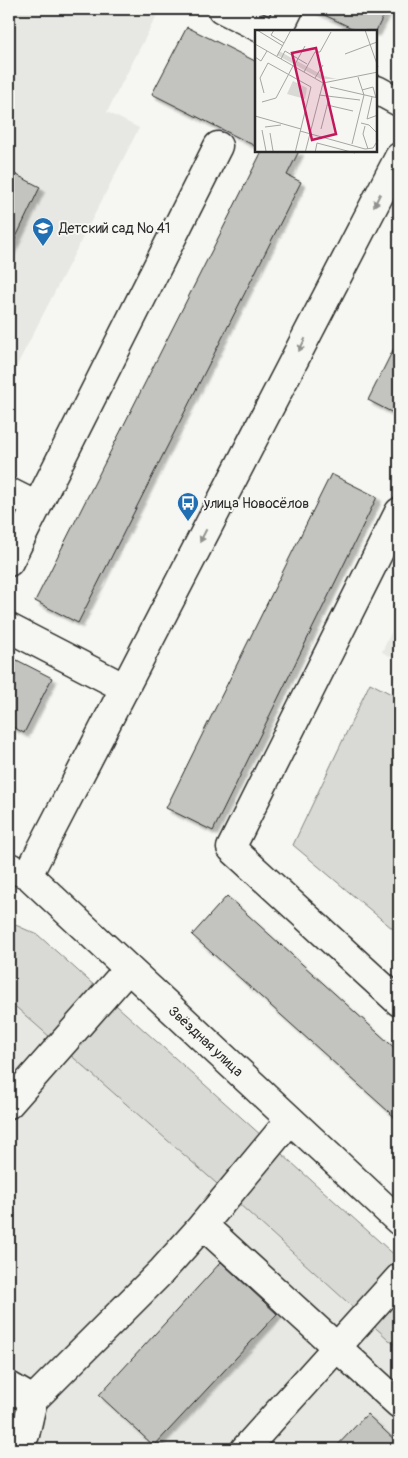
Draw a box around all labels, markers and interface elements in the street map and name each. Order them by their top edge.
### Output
inset map [255,30,378,152]
one-way arrow [373,193,381,208]
school or university icon: Детский сад № 41 [31,216,55,247]
place label: Детский сад № 41 [58,220,170,237]
one-way arrow [298,337,306,352]
bus stop icon: улица Новосёлов [176,491,200,522]
place label: улица Новосёлов [203,495,309,512]
one-way arrow [199,528,207,543]
street label: Звёздная улица [165,1002,247,1080]

